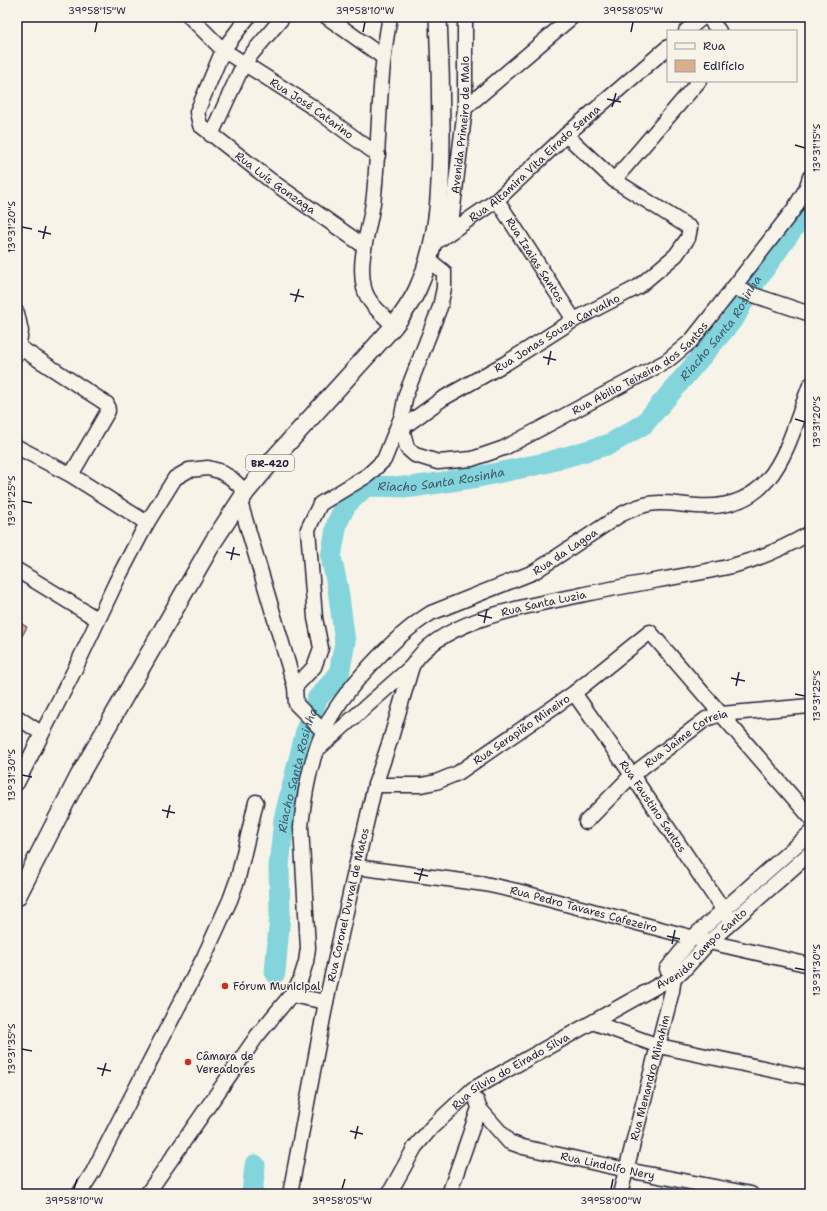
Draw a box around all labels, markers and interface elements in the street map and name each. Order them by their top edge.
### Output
text: 39°58'15"W [68,4,126,17]
text: 39°58'10"W [336,4,395,17]
text: 39°58'05"W [603,4,664,17]
legend [667,30,797,82]
text: Rua [703,38,726,54]
street label: Avenida Primeiro de Maio [447,55,473,194]
text: Edifício [703,58,744,74]
street label: Rua José Catarino [267,74,357,142]
street label: Rua Altamira Vita Eirado Senna [466,101,603,225]
text: 13°31'15"S [810,123,823,172]
street label: Rua Luís Gonzaga [232,148,319,217]
text: 13°31'20"S [5,201,18,253]
street label: Rua Izaias Santos [503,214,568,305]
water label: Riacho Santa Rosinha [676,272,765,384]
street label: Rua Jonas Souza Carvalho [491,290,623,376]
street label: Rua Abilio Teixeira dos Santos [569,318,711,418]
text: 13°31'20"S [810,396,823,448]
road number: BR-420 [246,455,294,471]
water label: Riacho Santa Rosinha [377,464,506,495]
text: 13°31'25"S [5,475,18,527]
street label: Rua da Lagoa [530,525,600,578]
street label: Rua Santa Luzia [499,587,588,620]
text: 13°31'25"S [810,670,823,722]
street label: Rua Serapião Mineiro [470,691,573,768]
water label: Riacho Santa Rosinha [275,706,321,833]
street label: Rua Jaime Correia [641,706,729,771]
text: 13°31'30"S [5,748,18,801]
street label: Rua Faustino Santos [616,757,690,855]
street label: Rua Coronel Durval de Matos [323,826,372,983]
street label: Rua Pedro Tavares Cafezeiro [509,882,659,936]
street label: Avenida Campo Santo [653,905,750,993]
text: 13°31'30"S [810,943,823,996]
place label: Fórum Municipal [233,979,321,994]
marker: Fórum Municipal [220,981,230,991]
street label: Rua Menandro Minahim [626,1013,673,1142]
text: 13°31'35"S [5,1023,18,1075]
street label: Rua Silvio do Eirado Silva [448,1029,572,1113]
place label: Câmara de Vereadores [196,1049,256,1077]
marker: Câmara de Vereadores [183,1057,193,1067]
street label: Rua Lindolfo Nery [559,1148,656,1183]
text: 39°58'10"W [45,1194,104,1207]
text: 39°58'05"W [312,1194,373,1207]
text: 39°58'00"W [580,1194,642,1207]

